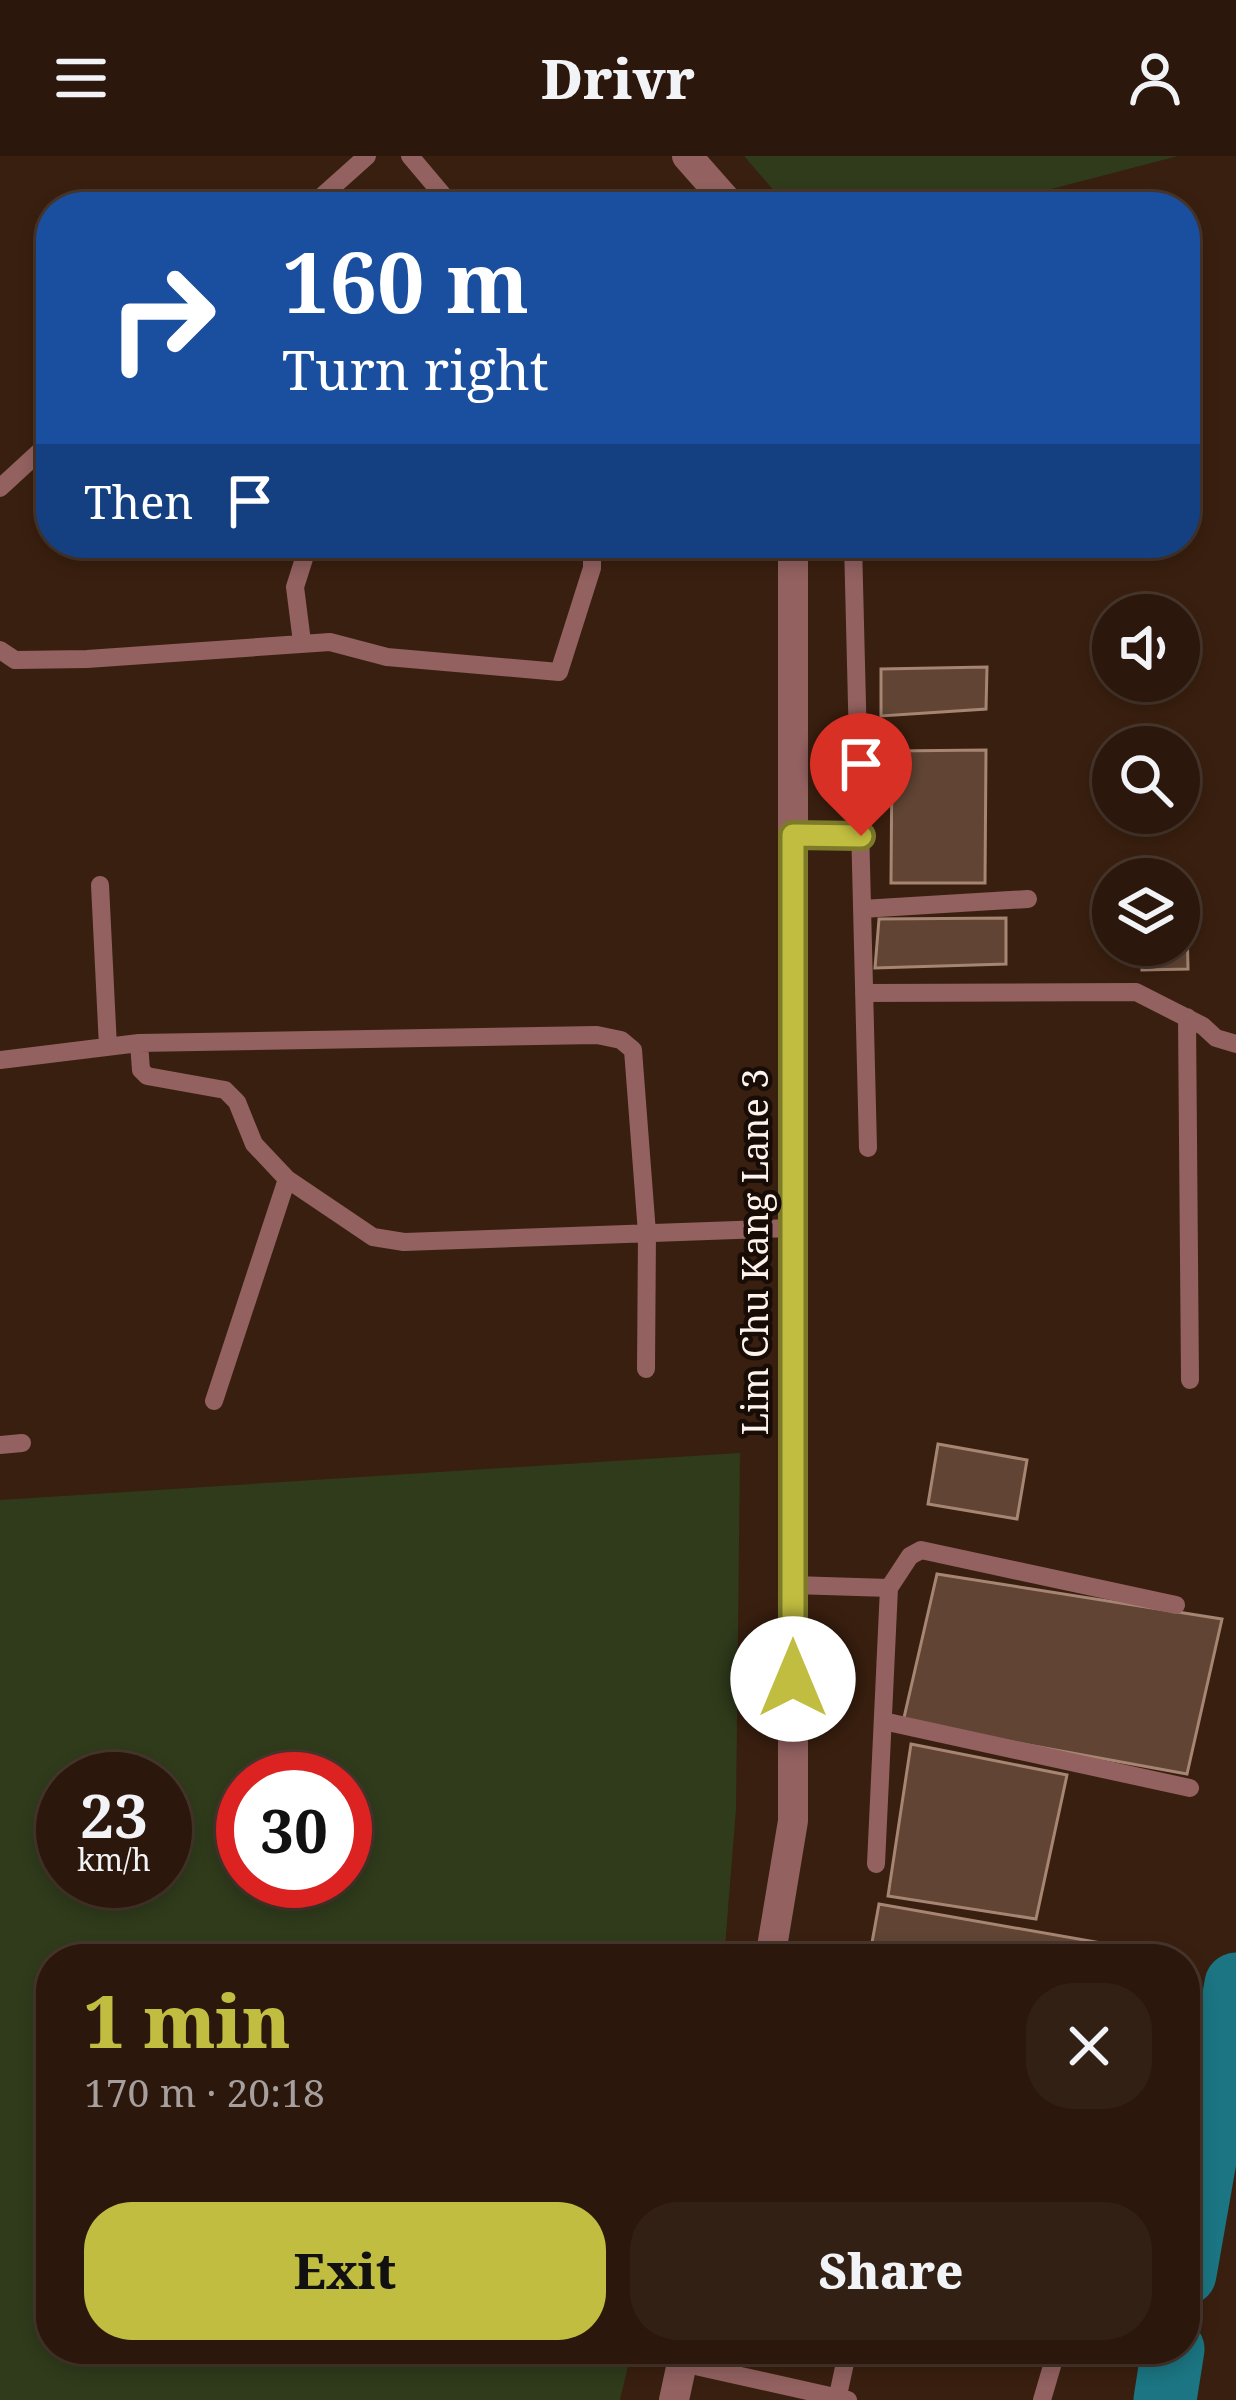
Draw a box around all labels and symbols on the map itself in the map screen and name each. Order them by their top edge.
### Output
pin [810,713,912,836]
street label: Lim Chu Kang Lane 3 [730,1069,779,1435]
position arrow [730,1616,856,1742]
speed limit sign: 30 [216,1752,372,1908]

